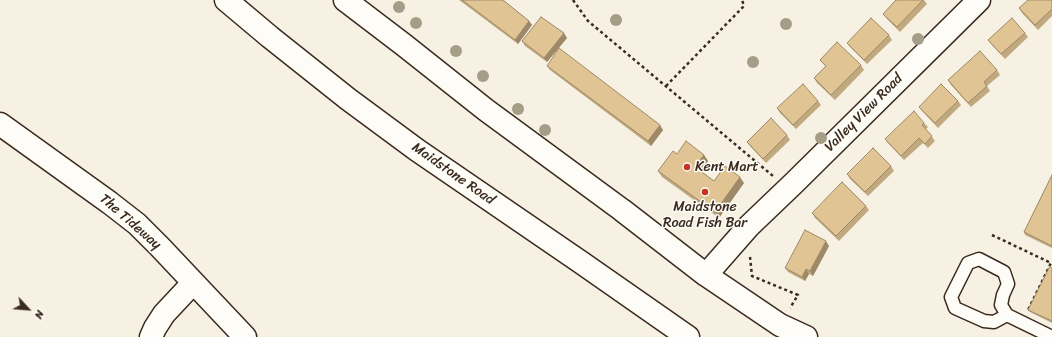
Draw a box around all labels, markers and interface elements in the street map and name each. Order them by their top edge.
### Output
street label: Valley View Road [822,71,906,155]
street label: Maidstone Road [408,139,498,209]
place label: Kent Mart [695,159,758,175]
marker: Kent Mart [682,162,692,172]
marker: Maidstone Road Fish Bar [700,187,710,197]
street label: The Tideway [96,191,164,253]
place label: Maidstone Road Fish Bar [663,199,747,232]
north arrow [8,289,48,329]
text: N [29,307,49,322]

